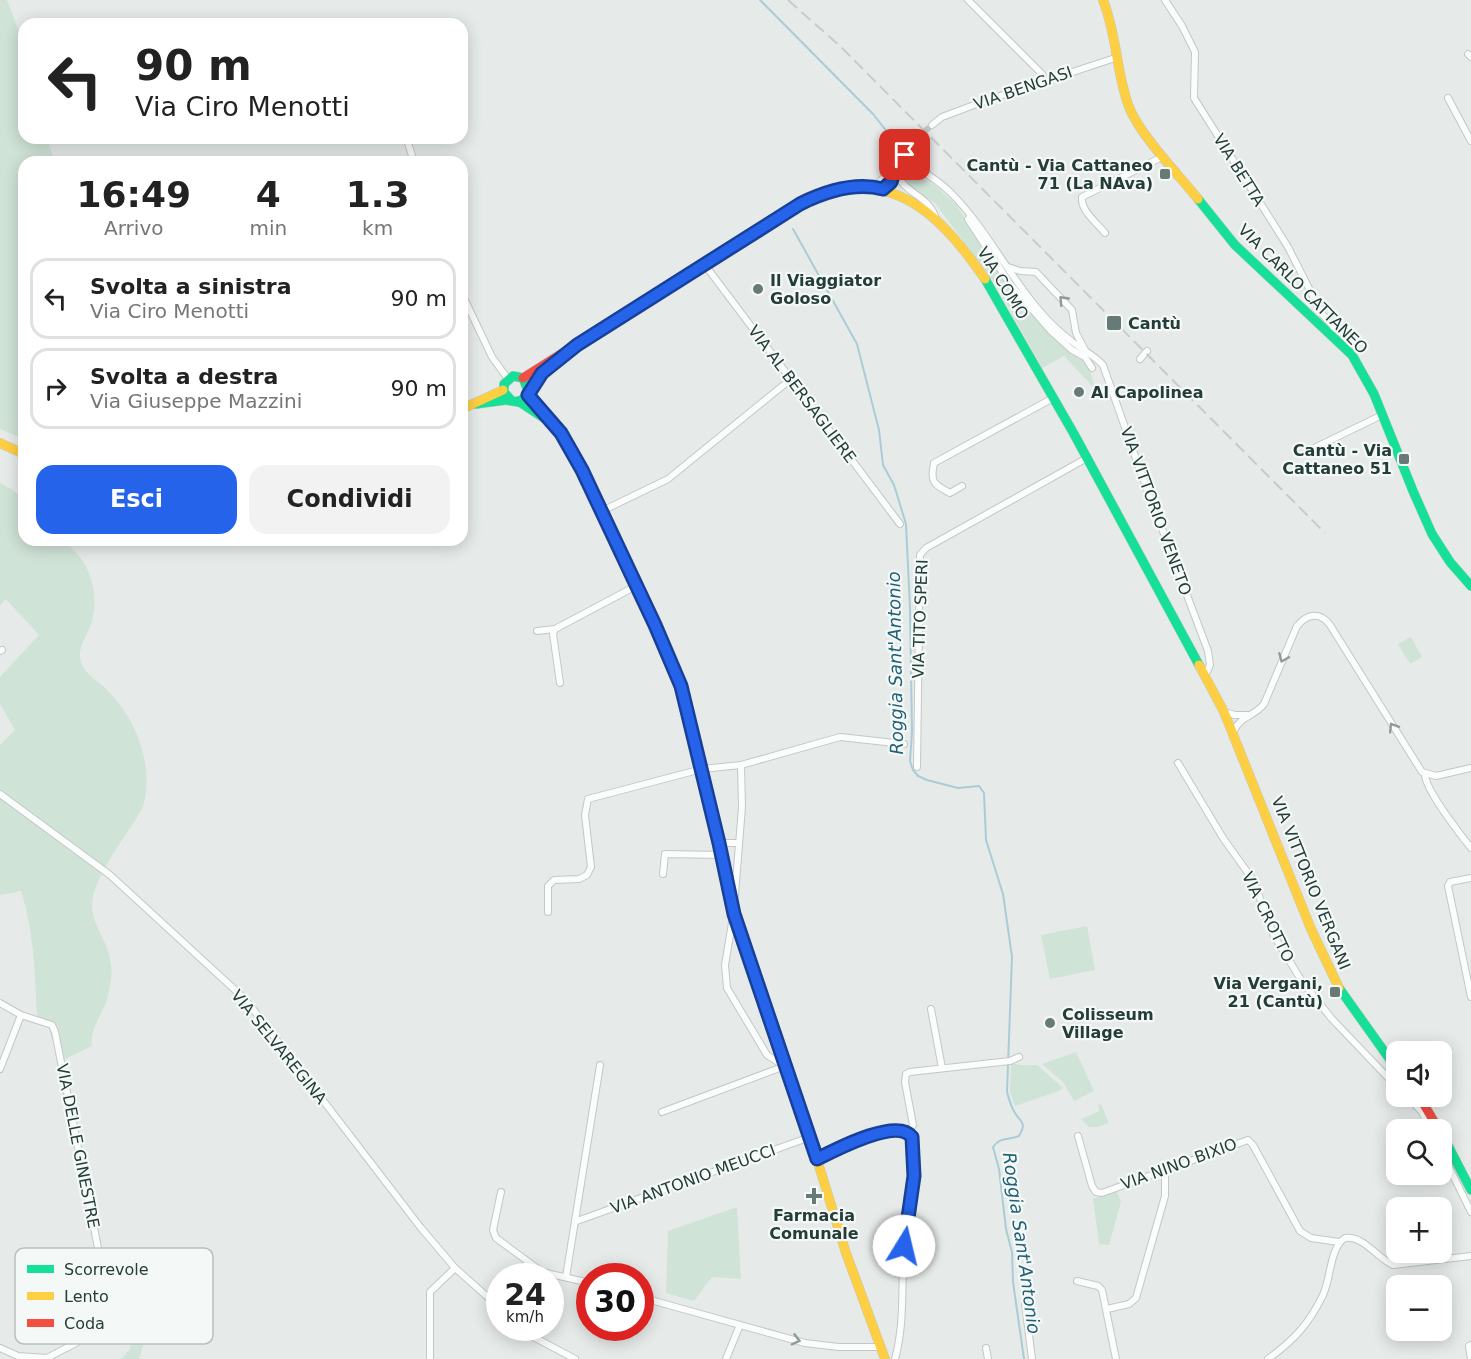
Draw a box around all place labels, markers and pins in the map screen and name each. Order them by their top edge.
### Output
pin [879,129,930,180]
place label: Cantù - Via Cattaneo 71 (La NAva) [966,156,1153,193]
marker: Cantù - Via Cattaneo 71 (La NAva) [1158,167,1172,181]
place label: Il Viaggiator Goloso [770,271,881,308]
marker: Il Viaggiator Goloso [751,282,765,296]
marker: Cantù [1105,314,1123,332]
place label: Cantù [1128,314,1181,333]
place label: Al Capolinea [1091,383,1203,402]
marker: Al Capolinea [1072,385,1086,399]
place label: Cantù - Via Cattaneo 51 [1282,441,1392,478]
marker: Cantù - Via Cattaneo 51 [1397,452,1411,466]
place label: Via Vergani, 21 (Cantù) [1214,974,1323,1011]
marker: Via Vergani, 21 (Cantù) [1328,985,1342,999]
place label: Colisseum Village [1062,1005,1154,1042]
marker: Colisseum Village [1043,1016,1057,1030]
marker: Farmacia Comunale [807,1189,821,1203]
place label: Farmacia Comunale [769,1206,859,1243]

